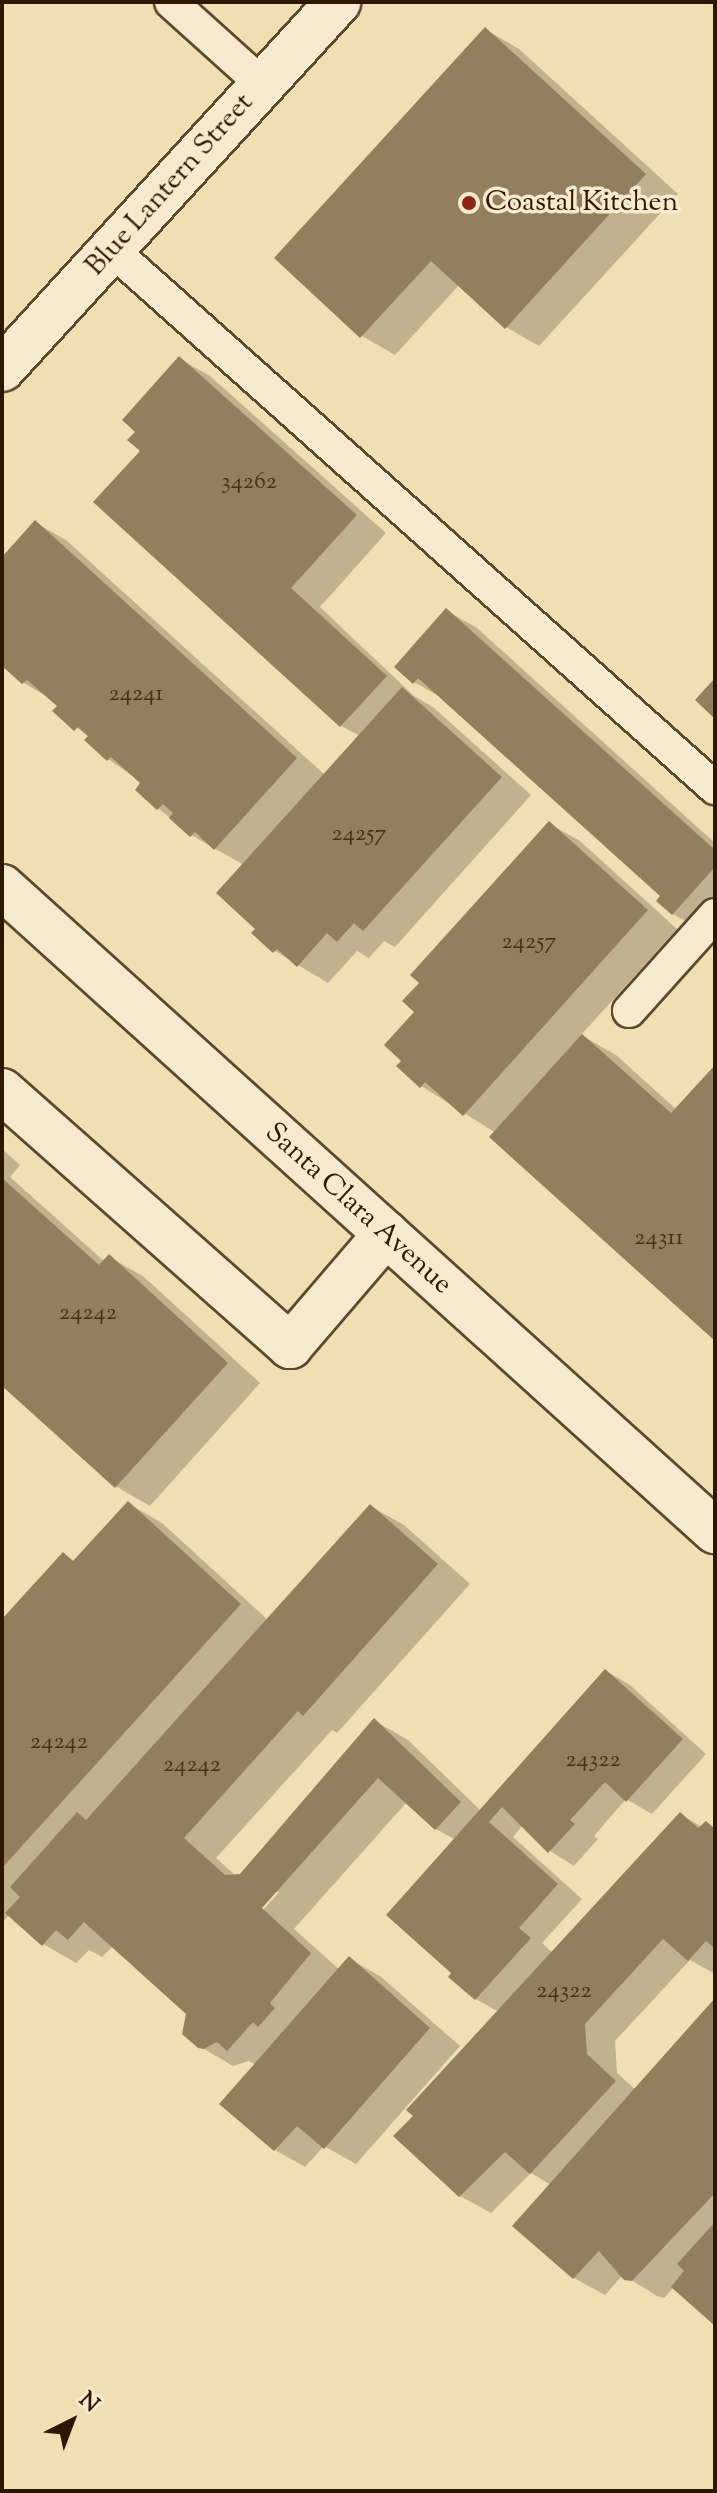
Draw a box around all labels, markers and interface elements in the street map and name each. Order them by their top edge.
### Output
street label: Blue Lantern Street [79,87,261,283]
place label: Coastal Kitchen [485,186,678,220]
marker: Coastal Kitchen [460,194,478,212]
house number: 34262 [221,469,277,497]
house number: 24241 [109,681,163,709]
house number: 24257 [332,821,386,849]
house number: 24257 [502,929,556,957]
street label: Santa Clara Avenue [258,1116,458,1302]
house number: 24311 [634,1225,684,1253]
house number: 24242 [59,1300,117,1328]
house number: 24242 [30,1729,88,1757]
house number: 24322 [565,1747,621,1775]
house number: 24242 [163,1752,221,1780]
house number: 24322 [536,1978,592,2006]
north arrow [32,2381,112,2461]
text: N [71,2385,105,2421]

